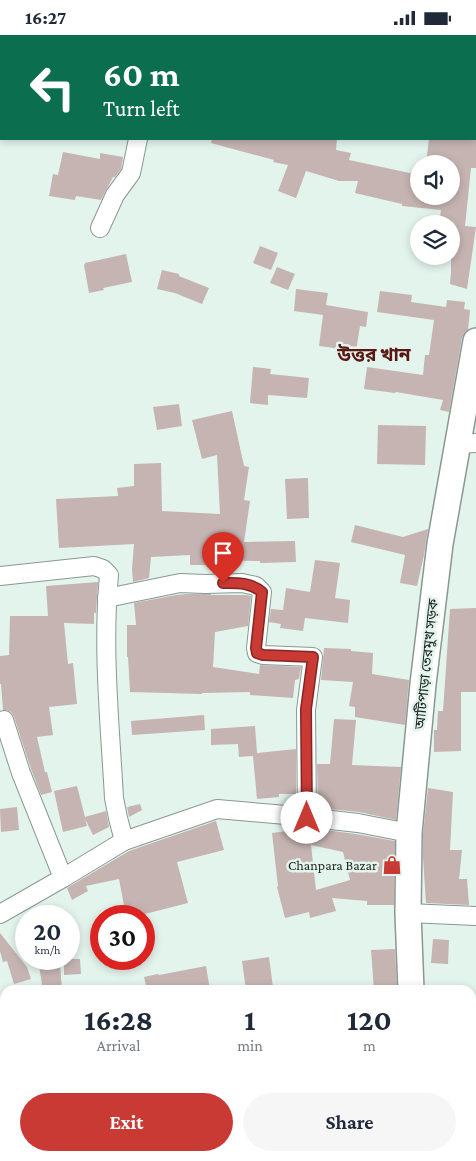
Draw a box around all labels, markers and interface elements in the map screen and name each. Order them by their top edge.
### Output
text: 16:27 [25,7,66,28]
icon: left [20,55,85,120]
text: 60 m [103,55,180,94]
text: Turn left [103,96,180,121]
map controls [410,155,460,265]
button: sound [410,155,460,205]
button: layers [410,215,460,265]
district label: উত্তর খান [336,344,412,365]
pin [202,532,244,583]
icon: arrive [209,539,237,567]
street label: আটিপাড়া তেরমুখ সড়ক [411,597,442,731]
position arrow [280,791,332,843]
shop icon: Chanpara Bazar [381,854,403,876]
place label: Chanpara Bazar [288,857,377,873]
speed limit sign: 30 [90,905,155,970]
text: 20 [34,918,61,945]
text: km/h [35,943,60,957]
text: 16:28 [84,1003,153,1036]
text: 1 [244,1003,256,1036]
text: 120 [347,1003,392,1036]
text: Arrival [97,1037,140,1054]
text: min [237,1037,263,1054]
text: m [363,1037,376,1054]
button: Exit [20,1093,233,1151]
button: Share [243,1093,456,1151]

